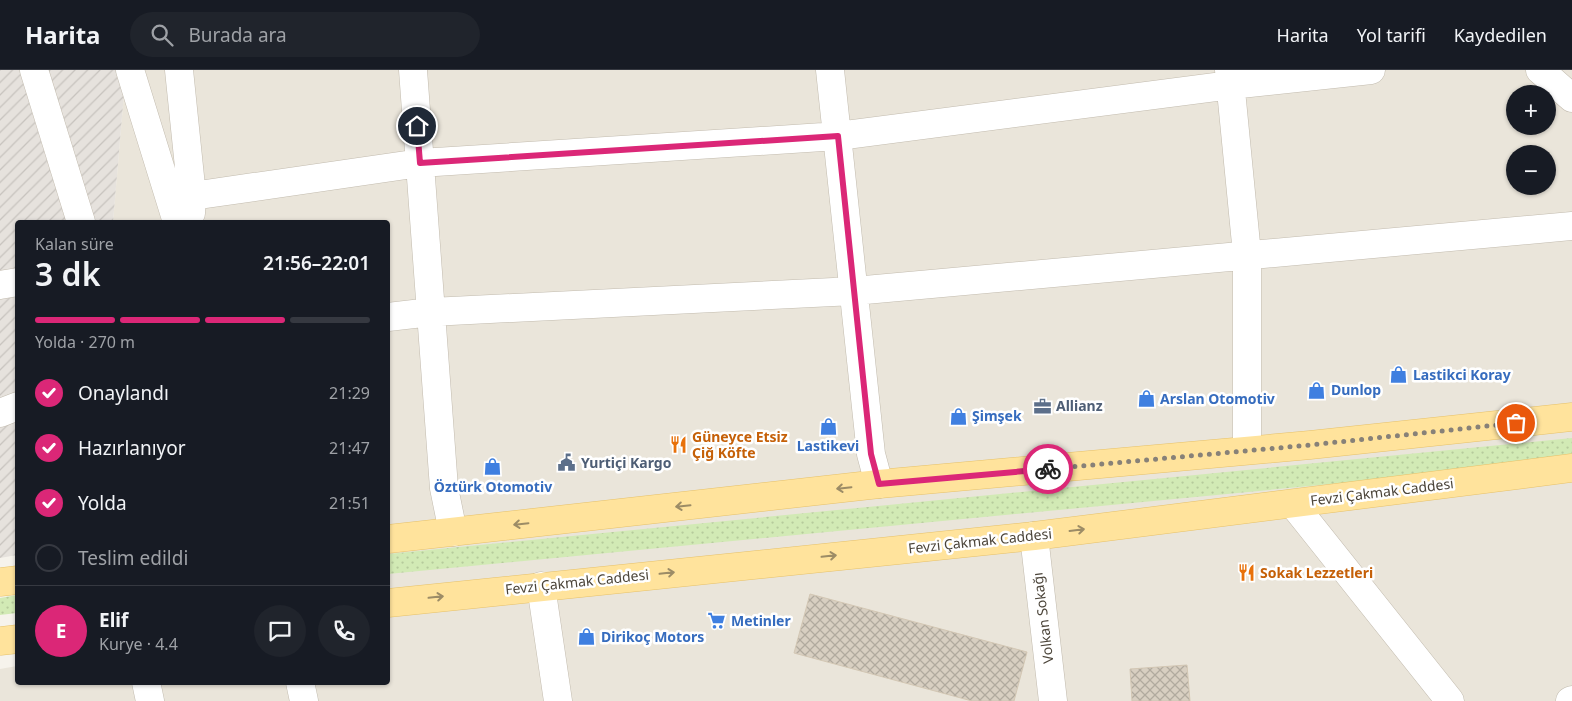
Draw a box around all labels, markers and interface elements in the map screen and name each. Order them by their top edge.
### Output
search box [130,12,480,57]
text: Harita [25,18,100,51]
icon: search [148,21,176,49]
text: Burada ara [188,22,287,48]
text: Harita [1277,23,1329,47]
text: Yol tarifi [1357,23,1426,47]
text: Kaydedilen [1454,23,1547,47]
map controls [1506,85,1556,195]
button: + [1506,85,1556,135]
pin [396,105,438,147]
icon: home [403,112,431,140]
button: − [1506,145,1556,195]
text: Kalan süre [35,233,114,255]
text: 21:56–22:01 [263,250,370,276]
text: 3 dk [35,252,100,295]
text: Yolda · 270 m [35,331,135,353]
shop icon: Lastikci Koray [1389,365,1409,385]
place label: Lastikci Koray [1413,365,1511,384]
icon: check [35,379,63,407]
text: Onaylandı [78,380,169,406]
shop icon: Dunlop [1307,380,1327,400]
place label: Dunlop [1331,380,1381,399]
text: 21:29 [329,382,370,404]
shop icon: Arslan Otomotiv [1136,389,1156,409]
place label: Arslan Otomotiv [1160,389,1275,408]
office icon: Allianz [1032,396,1052,416]
place label: Allianz [1056,396,1103,415]
pin [1495,402,1537,444]
shop icon: Şimşek [948,406,968,426]
place label: Şimşek [972,406,1022,425]
icon: bag [1502,409,1530,437]
shop icon: Lastikevi [818,416,838,436]
place label: Güneyce Etsiz Çiğ Köfte [692,427,788,462]
icon: check [35,434,63,462]
text: Hazırlanıyor [78,435,186,461]
restaurant icon: Güneyce Etsiz Çiğ Köfte [668,435,688,455]
place label: Lastikevi [797,436,859,455]
text: 21:47 [329,437,370,459]
courier [1023,444,1073,494]
public building icon: Yurtiçi Kargo [557,453,577,473]
place label: Yurtiçi Kargo [581,453,672,472]
icon: bike [1034,455,1062,483]
shop icon: Öztürk Otomotiv [483,457,503,477]
street label: Fevzi Çakmak Caddesi [1309,473,1455,510]
place label: Öztürk Otomotiv [434,477,552,496]
one-way arrow [837,483,853,493]
icon: check [35,489,63,517]
text: Yolda [78,490,127,516]
text: 21:51 [329,492,370,514]
one-way arrow [675,501,691,511]
one-way arrow [514,519,530,529]
street label: Fevzi Çakmak Caddesi [907,524,1053,557]
one-way arrow [1069,525,1085,535]
text: Teslim edildi [78,545,188,571]
one-way arrow [821,552,837,561]
restaurant icon: Sokak Lezzetleri [1236,563,1256,583]
place label: Sokak Lezzetleri [1260,563,1373,582]
street label: Fevzi Çakmak Caddesi [504,565,650,598]
one-way arrow [659,568,675,578]
street label: Volkan Sokağı [1027,571,1058,665]
one-way arrow [428,592,444,602]
button: chat [254,605,306,657]
button: phone [318,605,370,657]
text: Elif [99,607,128,633]
supermarket icon: Metinler [707,611,727,631]
place label: Metinler [731,611,791,630]
text: E [56,618,66,644]
shop icon: Dirikoç Motors [577,627,597,647]
place label: Dirikoç Motors [601,627,704,646]
text: Kurye · 4.4 [99,633,178,655]

